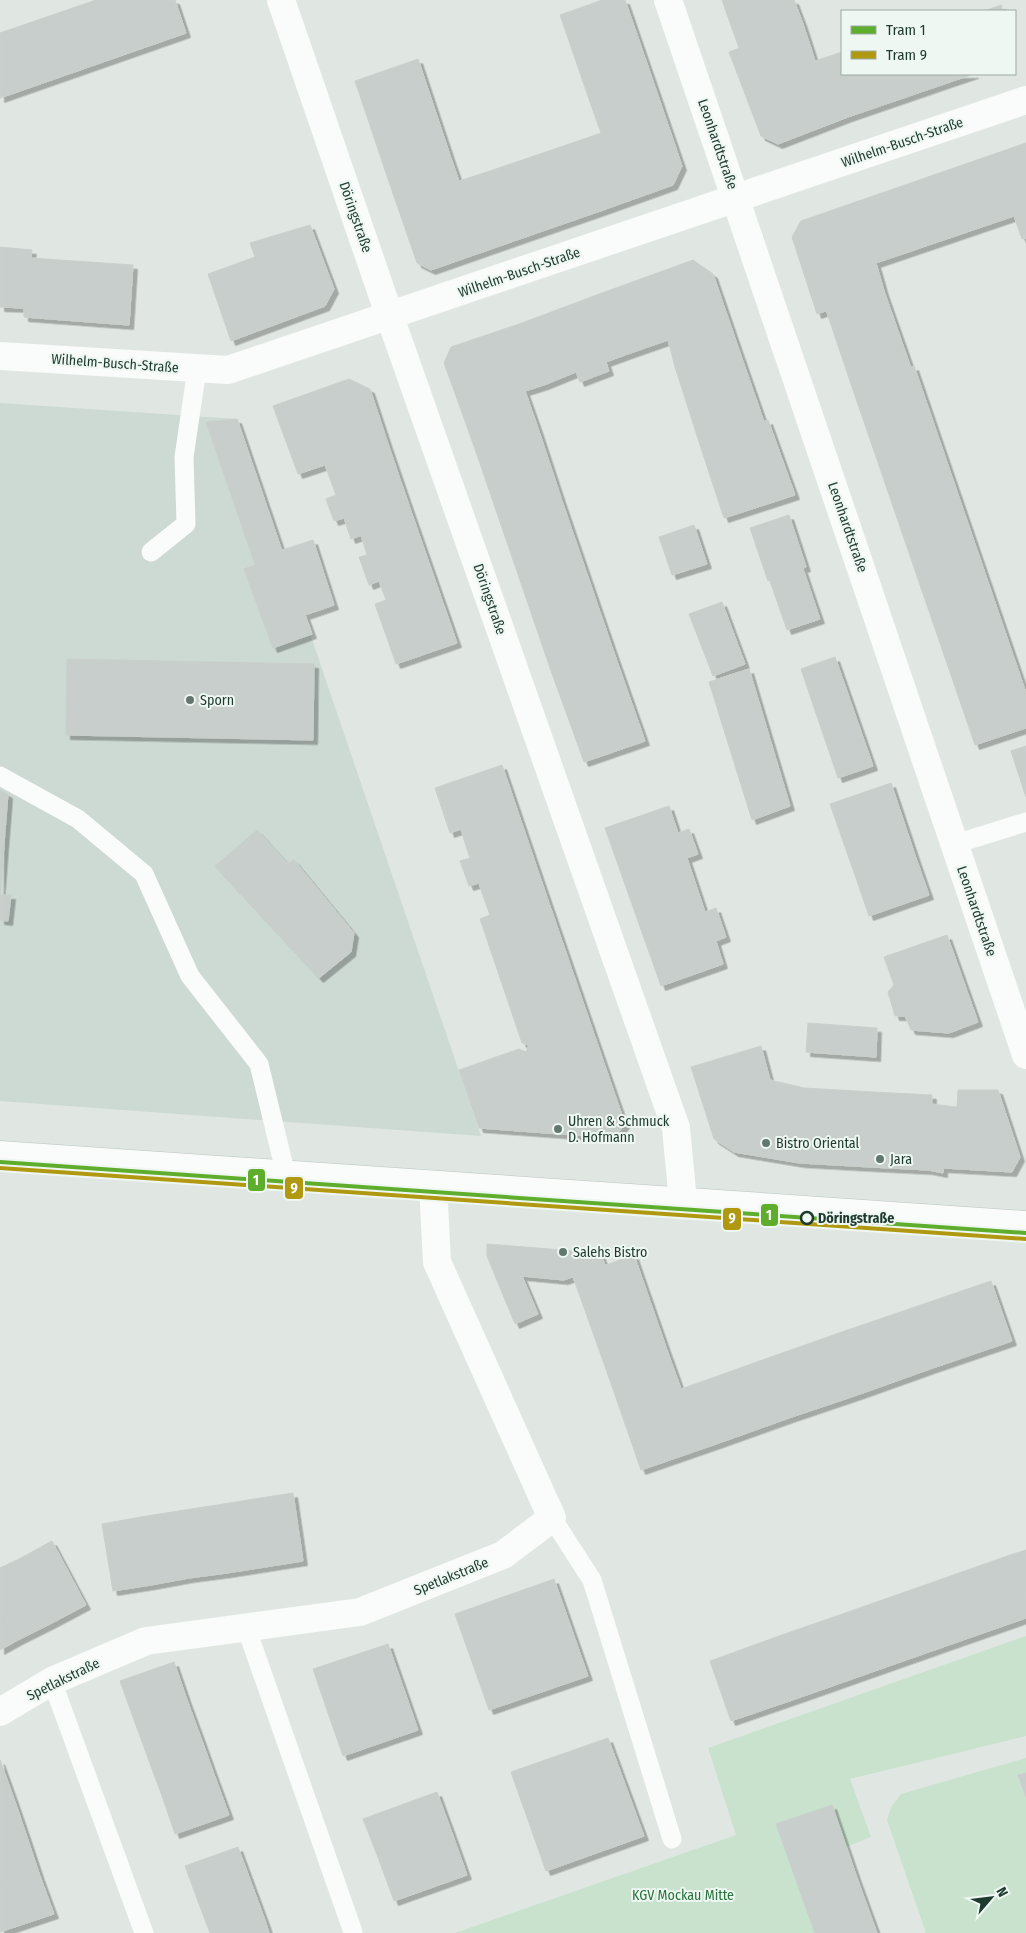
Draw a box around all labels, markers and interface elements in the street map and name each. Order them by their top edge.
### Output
legend [841,10,1016,75]
text: Tram 1 [886,21,926,39]
text: Tram 9 [886,46,927,64]
street label: Leonhardtstraße [694,97,741,192]
street label: Wilhelm-Busch-Straße [839,114,965,171]
street label: Döringstraße [335,179,376,255]
street label: Wilhelm-Busch-Straße [456,244,582,301]
street label: Wilhelm-Busch-Straße [51,351,179,376]
street label: Leonhardtstraße [824,480,871,575]
street label: Döringstraße [469,561,510,637]
place label: Sporn [200,692,234,709]
marker: Sporn [184,694,196,706]
street label: Leonhardtstraße [953,864,1000,959]
place label: Uhren & Schmuck D. Hofmann [568,1113,670,1146]
marker: Uhren & Schmuck D. Hofmann [552,1123,564,1135]
place label: Bistro Oriental [776,1135,860,1152]
marker: Bistro Oriental [760,1137,772,1149]
place label: Jara [890,1151,912,1168]
marker: Jara [874,1153,886,1165]
line badge: 1 [247,1168,266,1192]
text: 1 [253,1172,259,1189]
line badge: 9 [284,1176,304,1200]
text: 9 [290,1180,298,1197]
line badge: 1 [760,1203,779,1227]
line badge: 9 [722,1207,742,1231]
text: 1 [766,1207,772,1224]
text: 9 [728,1210,736,1227]
place label: Döringstraße [818,1210,894,1227]
marker: Döringstraße [800,1211,814,1225]
place label: Salehs Bistro [573,1244,647,1261]
marker: Salehs Bistro [557,1246,569,1258]
street label: Spetlakstraße [411,1554,491,1599]
street label: Spetlakstraße [24,1654,103,1704]
north arrow [966,1873,1016,1923]
text: N [993,1884,1012,1900]
park label: KGV Mockau Mitte [632,1887,734,1904]

